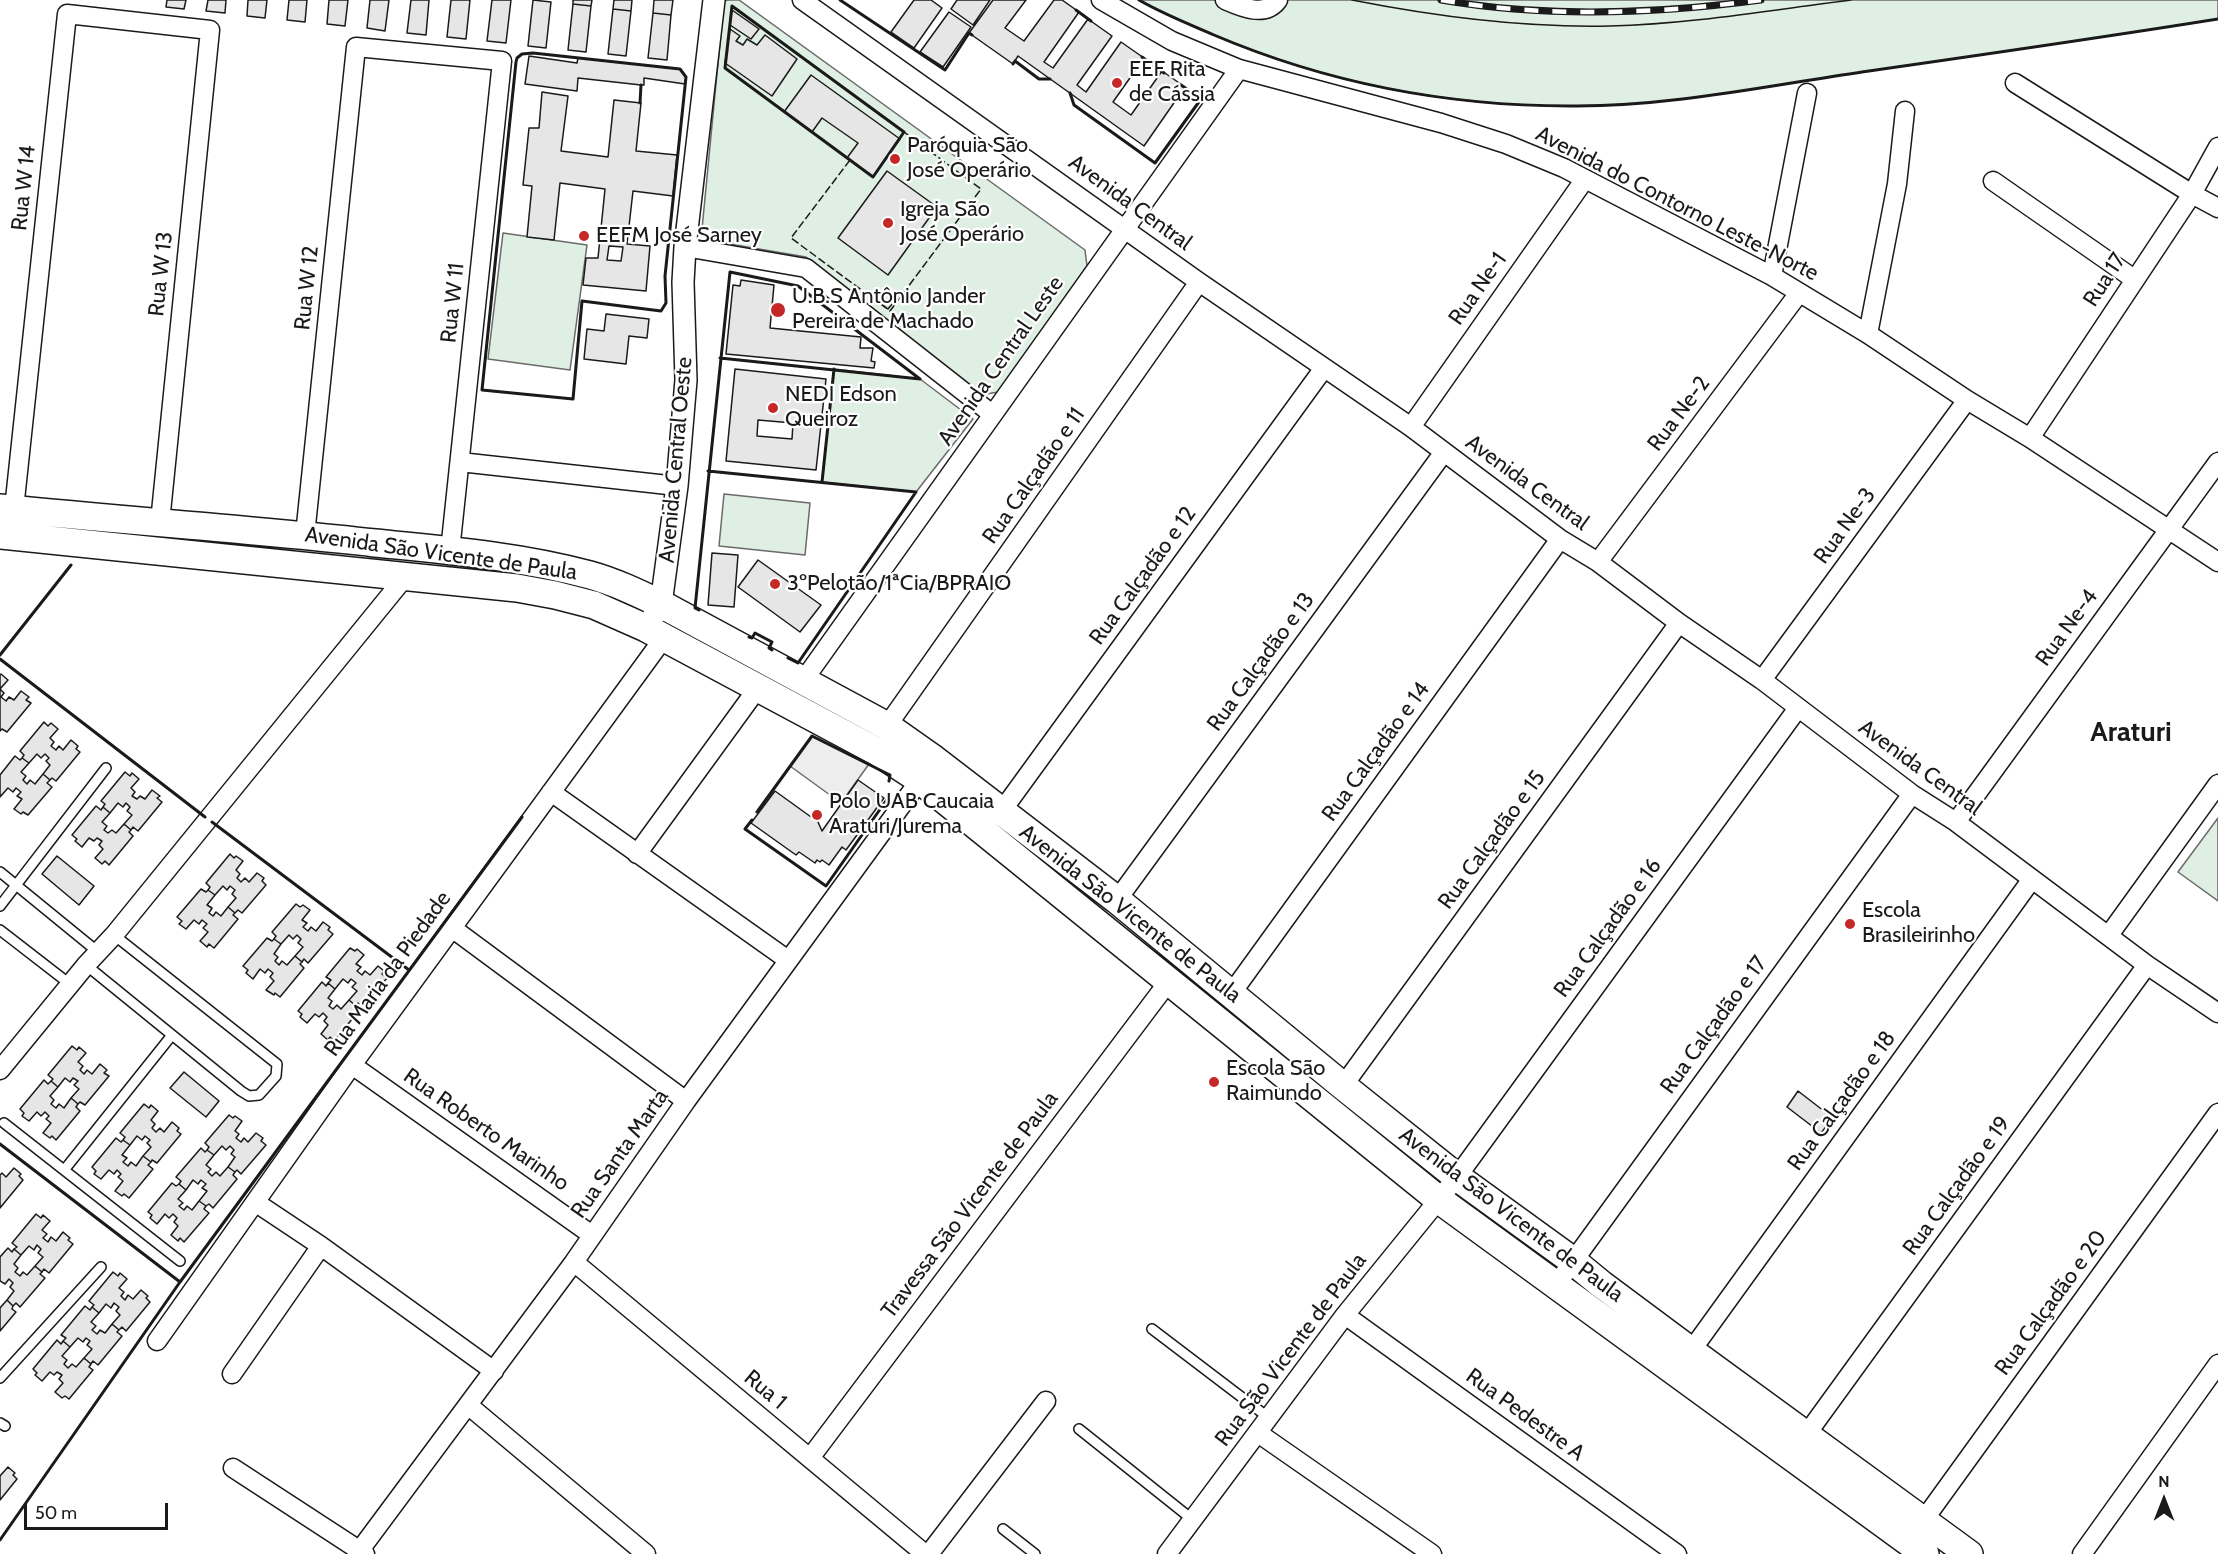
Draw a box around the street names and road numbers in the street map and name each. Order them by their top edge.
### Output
street label: Avenida do Contorno Leste-Norte [1531,121,1823,287]
street label: Rua W 14 [6,144,42,232]
street label: Avenida Central [1063,149,1197,257]
street label: Rua W 13 [143,230,179,318]
street label: Rua W 12 [289,245,325,331]
street label: Rua Ne-1 [1443,248,1513,330]
street label: Rua 17 [2078,248,2132,312]
street label: Rua W 11 [436,262,470,344]
street label: Avenida Central Leste [933,271,1069,451]
street label: Avenida Central Oeste [654,356,698,564]
street label: Rua Ne-2 [1642,371,1716,457]
street label: Rua Calçadão e 11 [977,403,1091,549]
street label: Avenida Central [1460,429,1594,537]
street label: Rua Ne-3 [1809,483,1881,569]
street label: Rua Calçadão e 12 [1084,502,1202,650]
street label: Avenida São Vicente de Paula [303,522,579,586]
street label: Rua Ne-4 [2030,584,2104,672]
street label: Rua Calçadão e 13 [1202,588,1320,736]
street label: Rua Calçadão e 14 [1317,677,1435,827]
street label: Avenida Central [1853,714,1987,822]
street label: Rua Calçadão e 15 [1433,766,1551,914]
street label: Avenida São Vicente de Paula [1014,819,1246,1009]
street label: Rua Calçadão e 16 [1549,853,1667,1003]
street label: Rua Maria da Piedade [319,886,457,1062]
street label: Rua Calçadão e 17 [1655,951,1773,1099]
street label: Rua Calçadão e 18 [1782,1026,1902,1176]
street label: Rua Roberto Marinho [398,1063,574,1197]
street label: Rua Santa Marta [566,1084,674,1224]
street label: Travessa São Vicente de Paula [876,1086,1064,1324]
street label: Rua Calçadão e 19 [1898,1111,2016,1261]
street label: Avenida São Vicente de Paula [1394,1122,1628,1308]
street label: Rua Calçadão e 20 [1990,1225,2112,1381]
street label: Rua São Vicente de Paula [1210,1248,1372,1452]
street label: Rua Pedestre A [1461,1363,1589,1467]
street label: Rua 1 [738,1365,792,1415]

